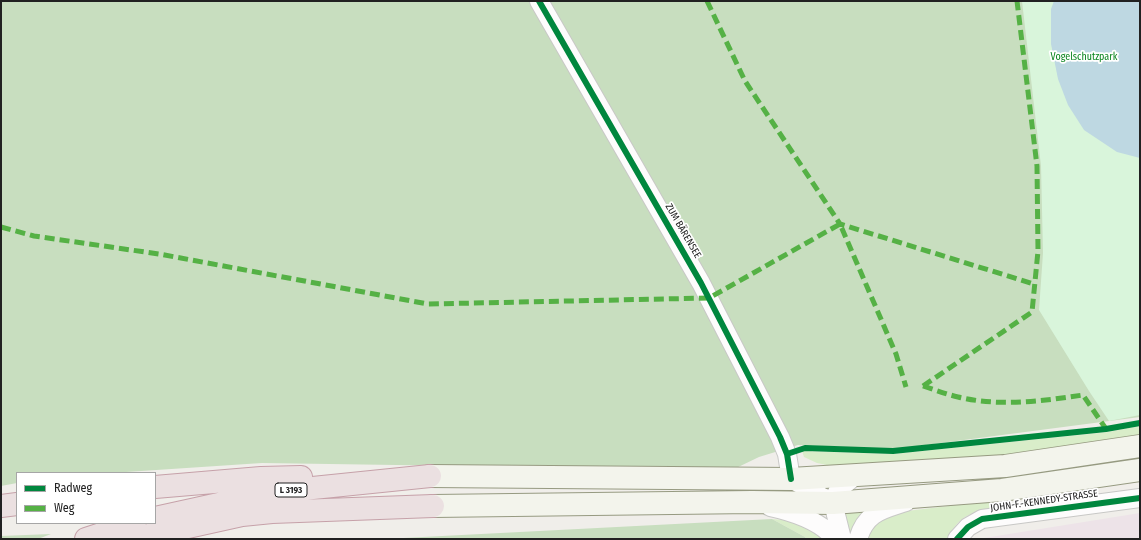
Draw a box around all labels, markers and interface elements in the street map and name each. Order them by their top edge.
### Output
park label: Vogelschutzpark [1051,51,1117,63]
street label: ZUM BÄRENSEE [663,202,703,260]
legend [16,472,156,524]
text: Radweg [54,481,92,495]
road number: L 3193 [275,483,307,497]
street label: JOHN-F.-KENNEDY-STRASSE [990,488,1098,514]
text: Weg [54,501,74,515]

